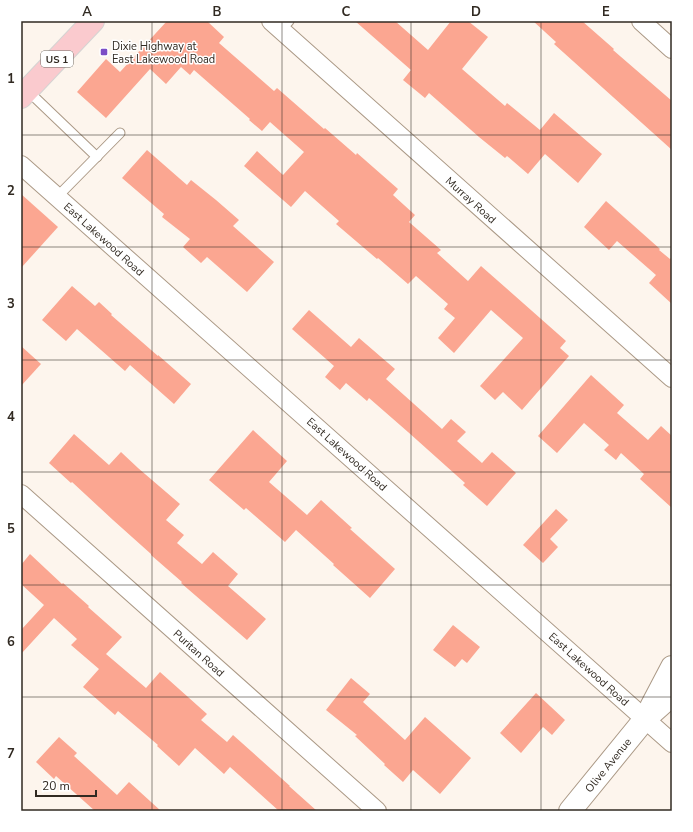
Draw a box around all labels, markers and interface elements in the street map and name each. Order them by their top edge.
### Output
text: A [82,3,92,21]
text: B [213,3,222,21]
text: C [342,3,351,21]
text: D [471,3,481,21]
text: E [602,3,610,21]
place label: Dixie Highway at East Lakewood Road [112,39,215,67]
marker: Dixie Highway at East Lakewood Road [99,47,109,57]
road number: US 1 [41,51,73,67]
text: 1 [7,70,15,88]
street label: Murray Road [442,174,499,227]
text: 2 [7,182,15,200]
street label: East Lakewood Road [60,199,147,279]
text: 3 [7,295,15,313]
text: 4 [7,408,15,426]
street label: East Lakewood Road [303,414,390,494]
text: 5 [7,520,15,538]
street label: Puritan Road [170,626,227,680]
street label: East Lakewood Road [545,629,632,709]
text: 6 [7,633,15,651]
street label: Olive Avenue [582,735,635,796]
text: 7 [7,745,15,763]
scale bar [36,772,96,798]
text: 20 m [42,778,70,794]

